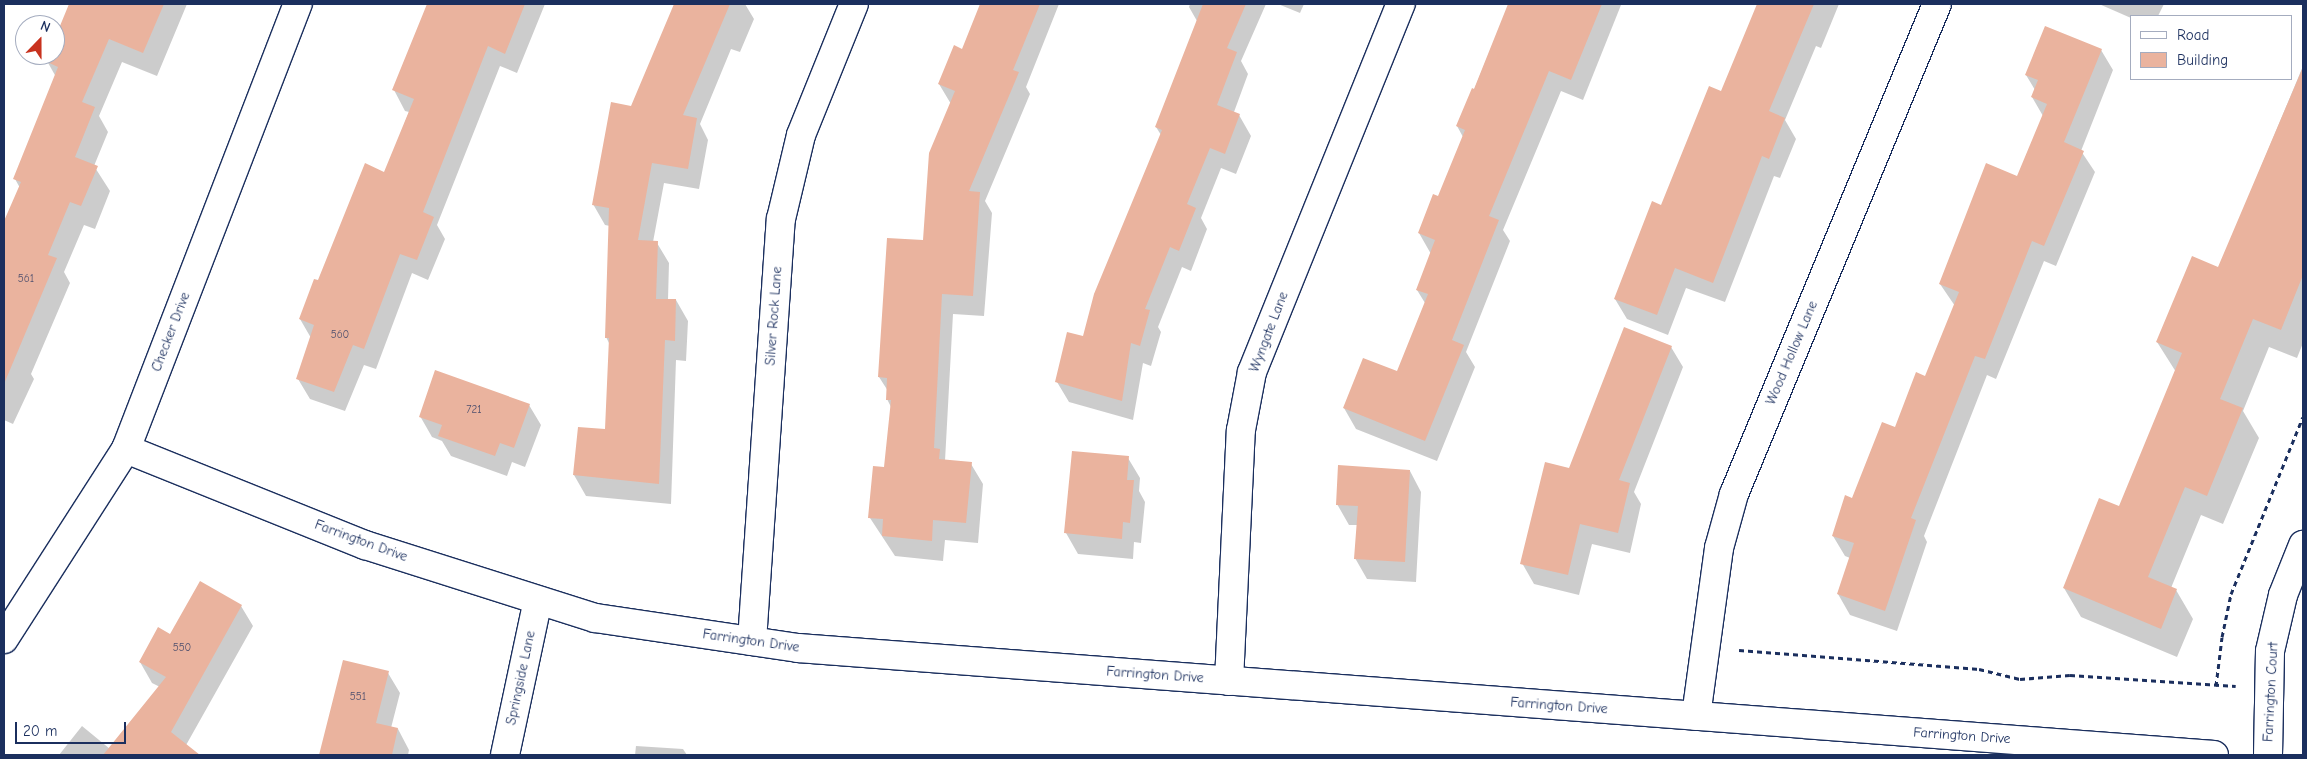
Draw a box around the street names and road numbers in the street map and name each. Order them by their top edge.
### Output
street label: Silver Rock Lane [762,266,786,366]
street label: Wyngate Lane [1246,289,1292,375]
street label: Checker Drive [148,290,194,374]
street label: Wood Hollow Lane [1763,299,1821,407]
street label: Farrington Drive [312,516,410,566]
street label: Farrington Drive [702,626,800,656]
street label: Springside Lane [503,629,539,727]
street label: Farrington Court [2260,642,2282,742]
street label: Farrington Drive [1106,663,1204,687]
street label: Farrington Drive [1510,694,1608,718]
street label: Farrington Drive [1913,724,2011,748]

